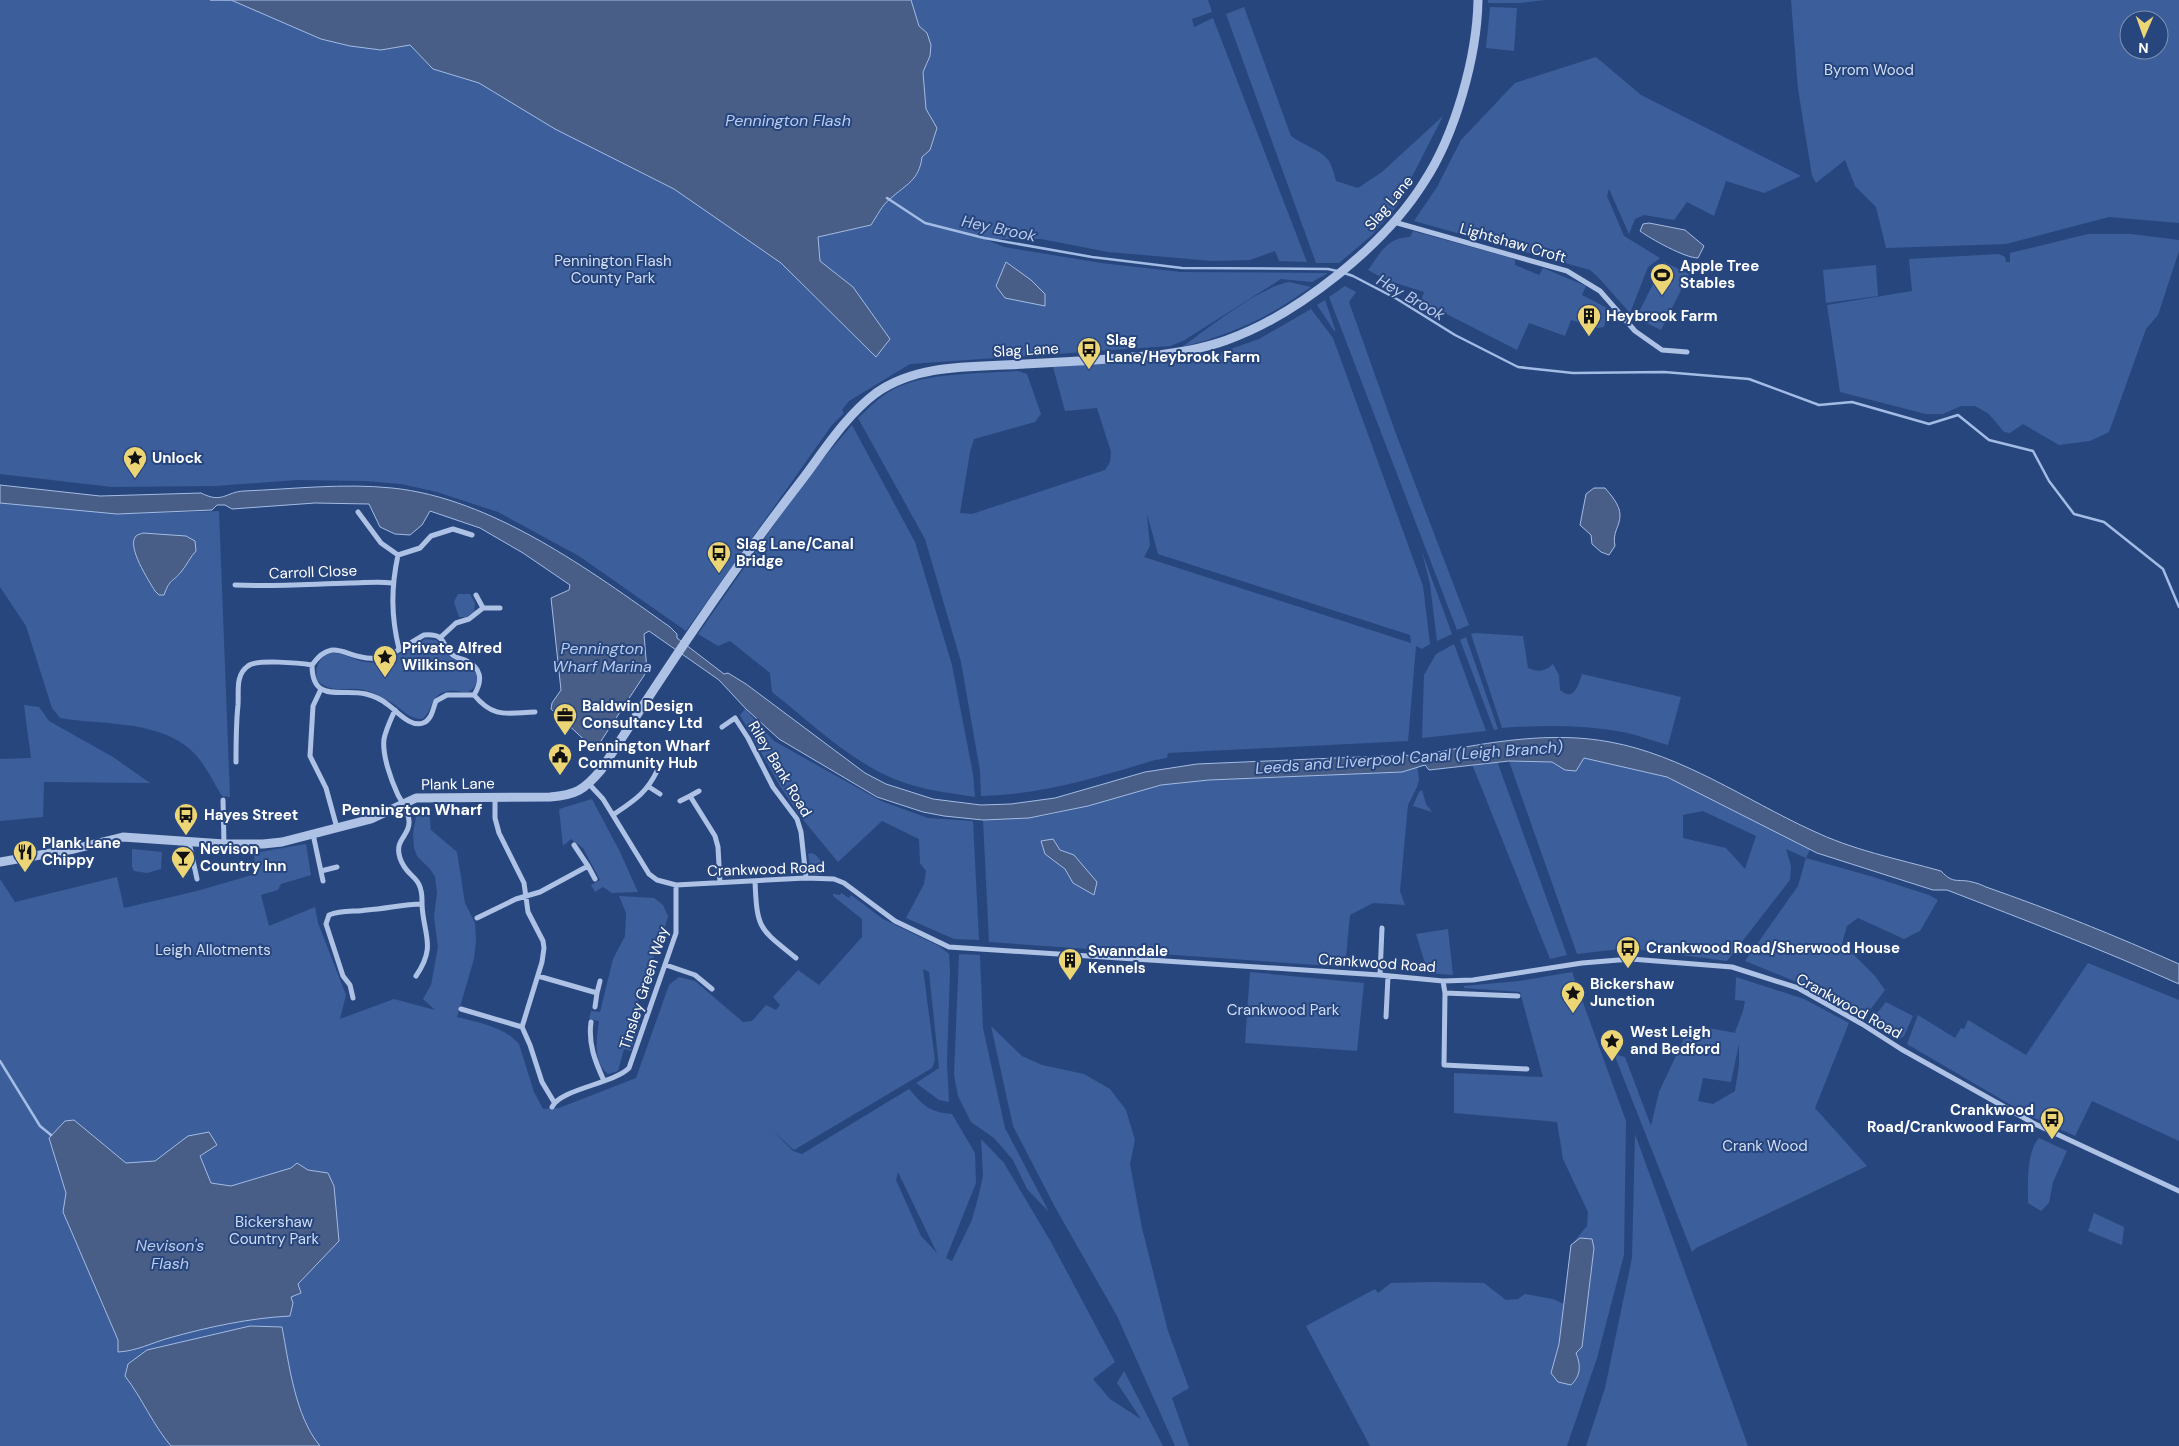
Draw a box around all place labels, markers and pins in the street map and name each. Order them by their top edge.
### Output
place label: Apple Tree Stables [1680,256,1759,293]
sports icon: Apple Tree Stables [1649,262,1675,296]
building icon: Heybrook Farm [1576,303,1602,337]
place label: Heybrook Farm [1606,306,1718,326]
place label: Slag Lane/Heybrook Farm [1106,330,1260,367]
bus stop icon: Slag Lane/Heybrook Farm [1076,336,1102,370]
place icon: Unlock [122,445,148,479]
place label: Unlock [152,448,203,468]
place label: Slag Lane/Canal Bridge [736,534,854,571]
bus stop icon: Slag Lane/Canal Bridge [706,540,732,574]
place label: Private Alfred Wilkinson [402,638,502,675]
place icon: Private Alfred Wilkinson [372,644,398,678]
place label: Baldwin Design Consultancy Ltd [582,696,703,733]
office icon: Baldwin Design Consultancy Ltd [552,702,578,736]
place label: Pennington Wharf Community Hub [578,736,710,773]
public building icon: Pennington Wharf Community Hub [547,742,573,776]
bus stop icon: Hayes Street [173,802,199,836]
place label: Hayes Street [204,805,298,825]
place label: Plank Lane Chippy [42,833,121,870]
restaurant icon: Plank Lane Chippy [12,839,38,873]
place label: Nevison Country Inn [200,839,287,876]
bar icon: Nevison Country Inn [170,845,196,879]
bus stop icon: Crankwood Road/Sherwood House [1615,935,1641,969]
place label: Crankwood Road/Sherwood House [1646,938,1900,958]
place label: Swanndale Kennels [1088,941,1168,978]
building icon: Swanndale Kennels [1057,947,1083,981]
place label: Bickershaw Junction [1590,974,1675,1011]
place icon: Bickershaw Junction [1560,980,1586,1014]
place label: West Leigh and Bedford [1630,1022,1720,1059]
place icon: West Leigh and Bedford [1599,1028,1625,1062]
place label: Crankwood Road/Crankwood Farm [1867,1100,2034,1137]
bus stop icon: Crankwood Road/Crankwood Farm [2039,1106,2065,1140]

